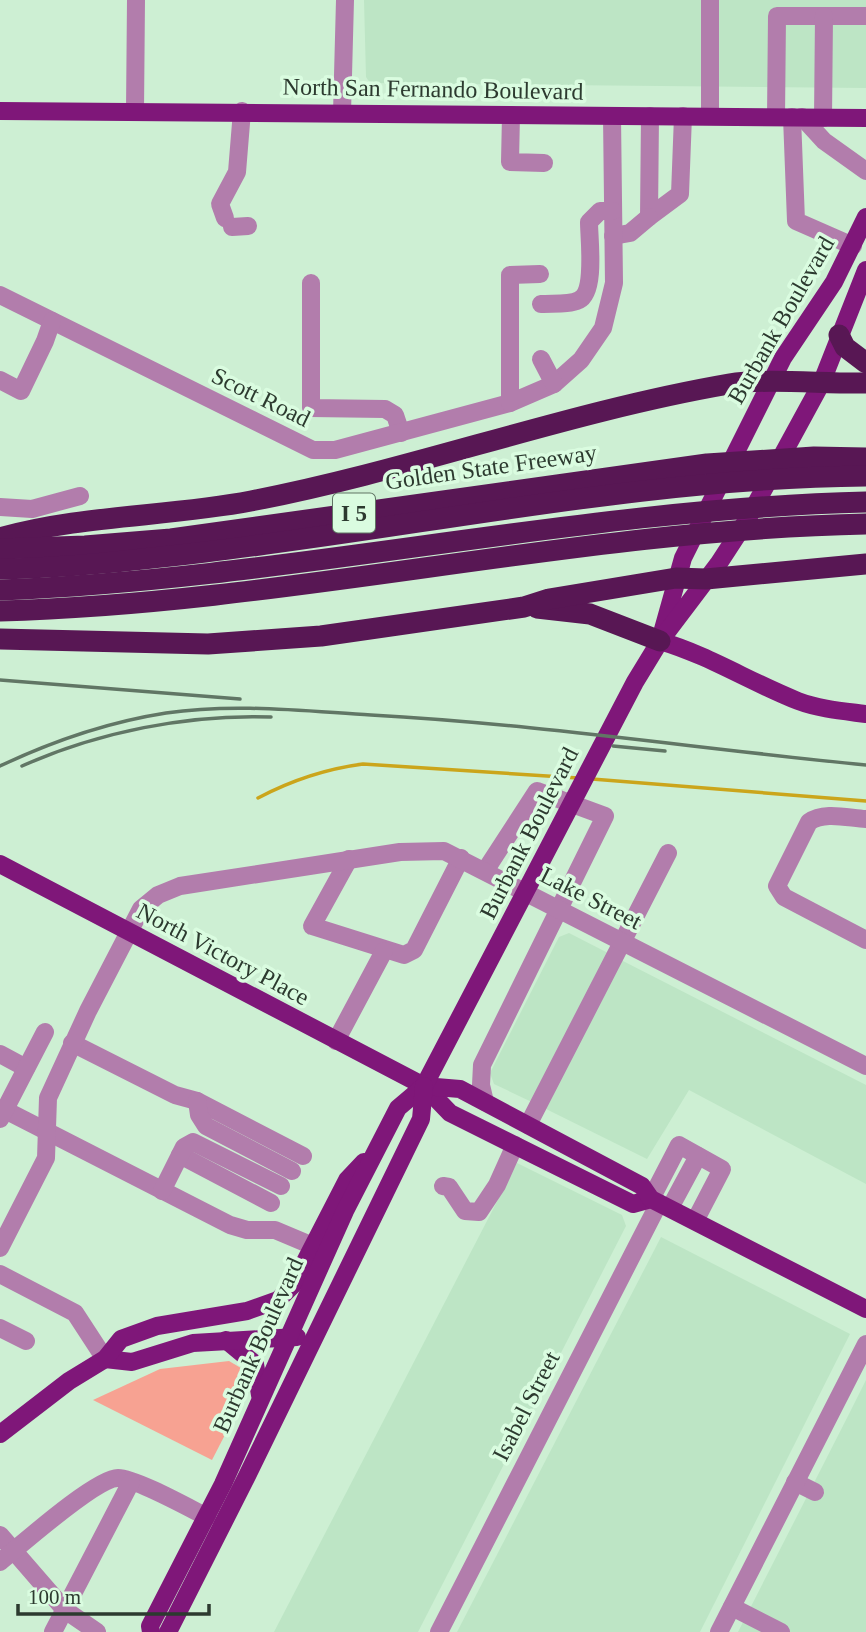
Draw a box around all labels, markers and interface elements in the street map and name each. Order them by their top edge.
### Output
street label: North San Fernando Boulevard [282,73,584,105]
street label: Burbank Boulevard [723,232,839,408]
street label: Scott Road [208,362,314,432]
street label: Golden State Freeway [384,439,598,495]
road number: I 5 [333,494,375,533]
street label: Burbank Boulevard [475,743,583,923]
street label: Lake Street [536,861,646,935]
street label: North Victory Place [132,898,314,1010]
street label: Burbank Boulevard [208,1254,308,1436]
street label: Isabel Street [487,1347,565,1465]
scale bar [18,1572,208,1616]
text: 100 m [28,1585,81,1609]

